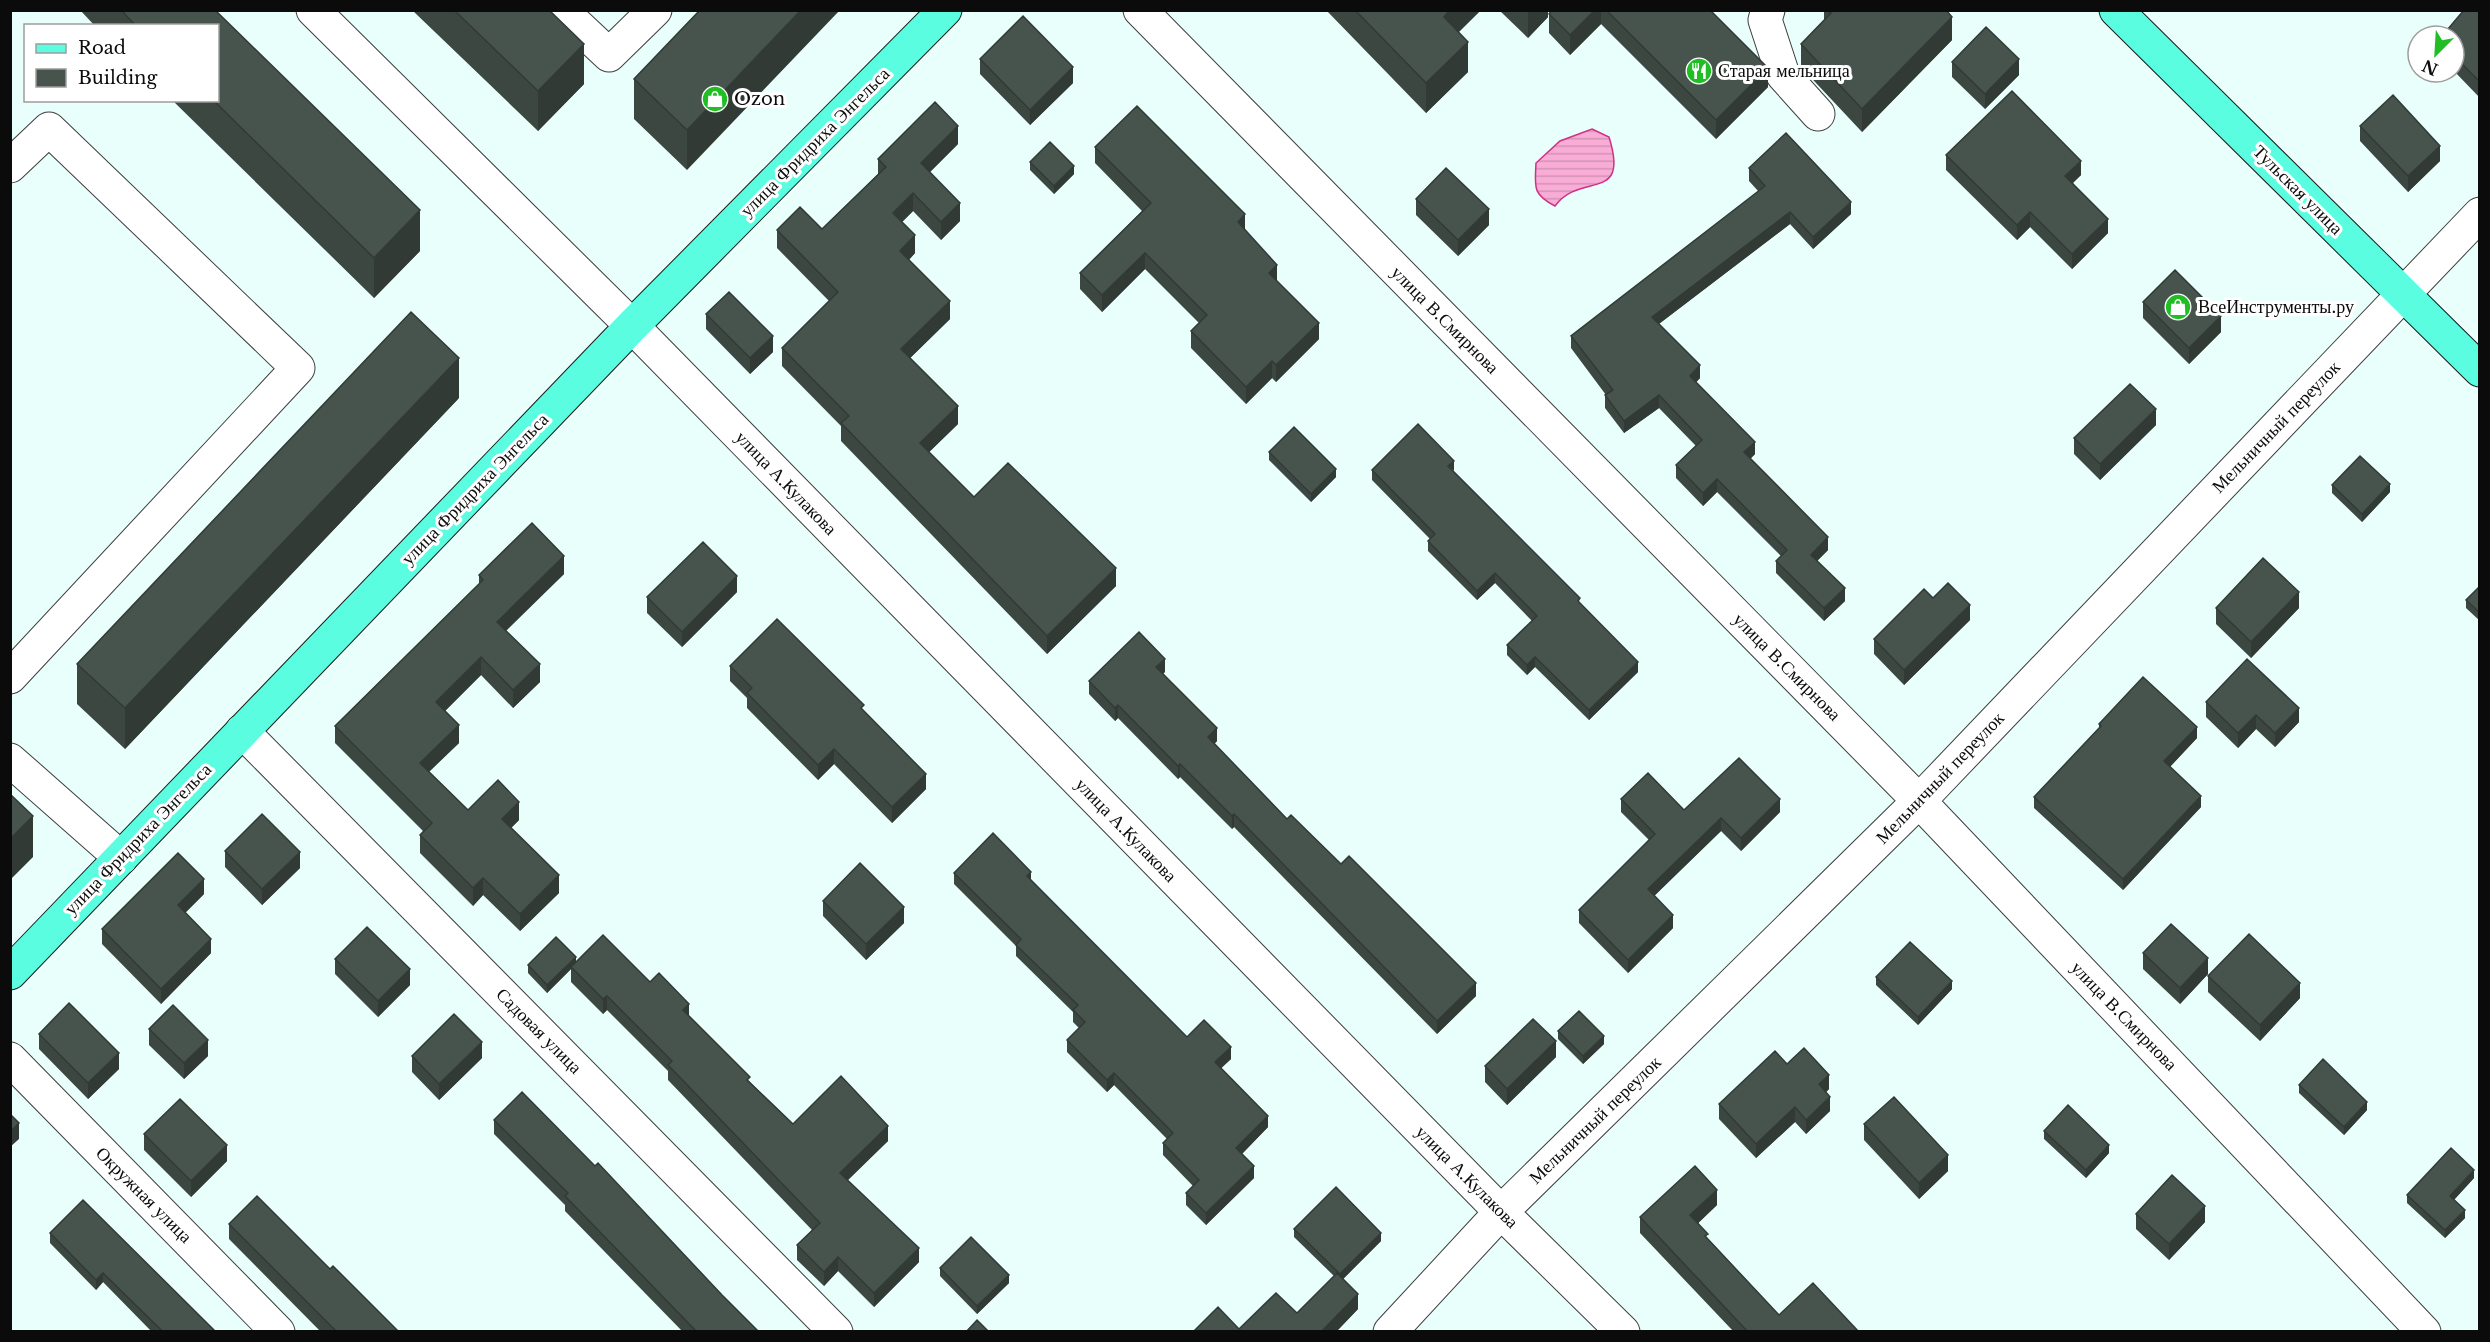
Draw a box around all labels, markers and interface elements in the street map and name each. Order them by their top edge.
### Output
legend [24,24,219,102]
north arrow [2406,24,2466,84]
text: Road [78,37,126,59]
restaurant icon: Старая мельница [1684,56,1714,86]
text: N [2419,56,2441,80]
place label: Старая мельница [1718,60,1850,82]
street label: улица Фридриха Энгельса [736,63,894,221]
text: Building [78,67,157,89]
shop icon: Ozon [700,84,730,114]
place label: Ozon [734,88,785,110]
street label: Тульская улица [2249,141,2347,239]
street label: улица В.Смирнова [1387,262,1503,378]
shop icon: ВсеИнструменты.ру [2163,292,2193,322]
place label: ВсеИнструменты.ру [2198,296,2354,318]
street label: Мельничный переулок [2207,356,2345,498]
street label: улица Фридриха Энгельса [397,409,553,569]
street label: улица А.Кулакова [731,426,841,540]
street label: улица В.Смирнова [1729,609,1845,725]
street label: Мельничный переулок [1871,707,2009,849]
street label: улица Фридриха Энгельса [60,759,216,919]
street label: улица А.Кулакова [1071,773,1181,887]
street label: улица В.Смирнова [2066,957,2182,1075]
street label: Садовая улица [492,984,586,1078]
street label: Мельничный переулок [1524,1051,1666,1189]
street label: улица А.Кулакова [1411,1121,1523,1233]
street label: Окружная улица [91,1142,197,1248]

